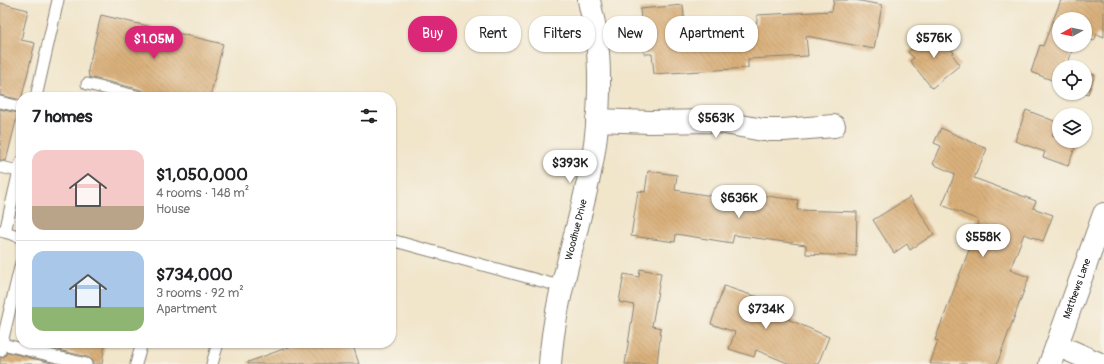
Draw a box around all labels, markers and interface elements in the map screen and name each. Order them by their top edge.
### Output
north arrow [1052,12,1092,52]
map controls [1052,12,1092,148]
chip: Buy [408,16,457,52]
chip: Rent [465,16,521,52]
chip: Filters [529,16,595,52]
chip: New [603,16,657,52]
chip: Apartment [665,16,758,52]
pin: $576K [906,25,962,59]
pin: $1.05M [121,26,187,60]
text: $576K [916,30,952,46]
text: $1.05M [134,31,174,47]
button: locate [1052,60,1092,100]
icon: filters [358,105,380,127]
pin: $563K [688,105,744,139]
text: 7 homes [32,106,92,127]
button: layers [1052,108,1092,148]
text: $563K [698,110,734,126]
pin: $393K [542,150,598,184]
text: $393K [552,155,588,171]
text: $1,050,000 [156,164,248,185]
icon: home [64,166,112,214]
text: 4 rooms · 148 m² [156,185,249,201]
pin: $636K [711,185,767,219]
text: $636K [720,190,758,206]
street label: Woodhue Drive [563,198,590,262]
text: House [156,201,190,217]
pin: $558K [955,224,1011,258]
text: $558K [965,229,1001,245]
street label: Matthews Lane [1061,257,1093,321]
text: $734,000 [156,264,233,285]
icon: home [64,267,112,315]
text: 3 rooms · 92 m² [156,285,244,301]
pin: $734K [738,296,794,330]
text: Apartment [156,301,217,317]
text: $734K [748,301,784,317]

